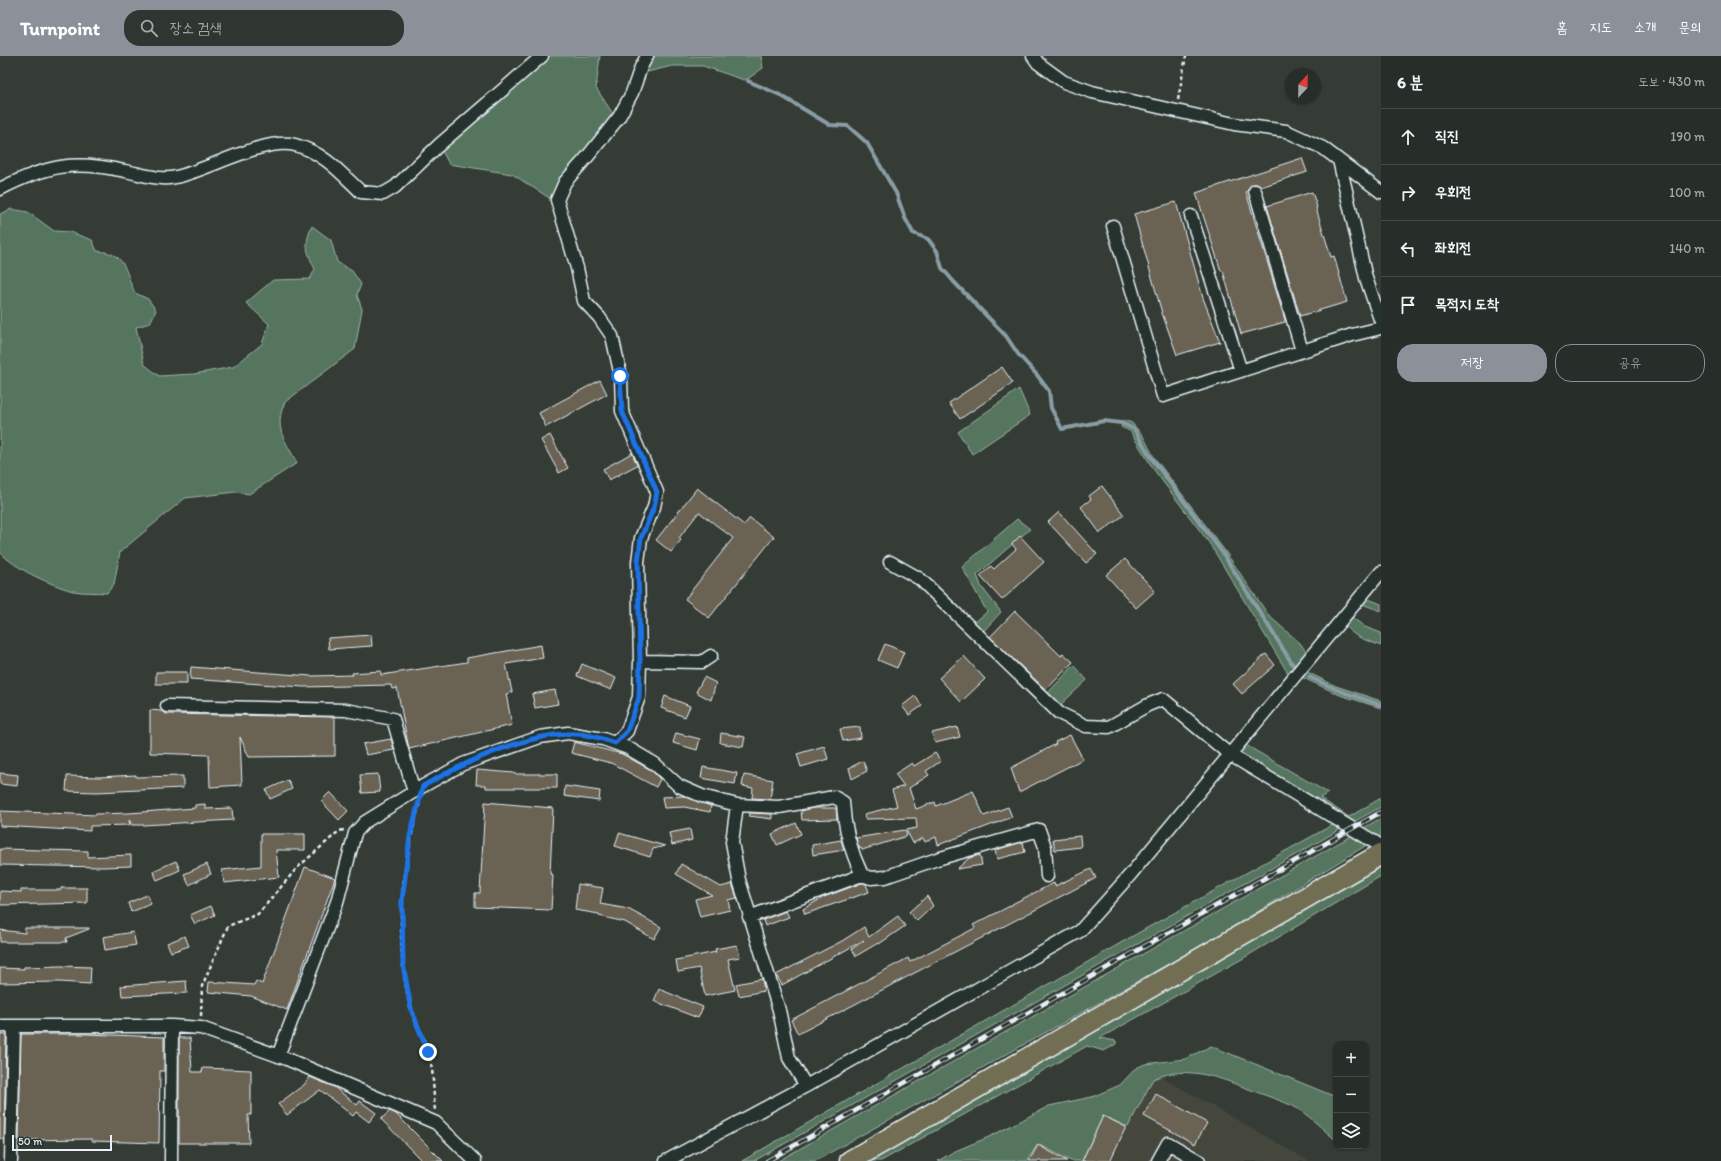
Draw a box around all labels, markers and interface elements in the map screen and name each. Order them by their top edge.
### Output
search box [124,10,404,46]
text: Turnpoint [20,17,100,40]
icon: search [138,17,160,39]
text: 장소 검색 [170,19,222,37]
text: 홈 [1556,19,1567,36]
text: 지도 [1589,19,1612,36]
text: 소개 [1634,19,1656,36]
text: 문의 [1678,19,1701,36]
north arrow [1285,68,1321,104]
text: 6 분 [1397,72,1424,92]
text: 도보 · 430 m [1638,74,1705,89]
icon: ahead [1397,126,1419,148]
text: 직진 [1435,127,1459,145]
text: 190 m [1670,129,1705,144]
icon: right [1397,182,1419,204]
text: 우회전 [1435,183,1471,201]
text: 100 m [1669,185,1705,200]
icon: left [1397,238,1419,260]
text: 좌회전 [1435,239,1471,257]
text: 140 m [1669,241,1705,256]
icon: arrive [1397,294,1419,316]
text: 목적지 도착 [1435,295,1499,313]
button: 저장 [1397,344,1547,382]
button: 공유 [1555,344,1705,382]
route start [611,367,629,385]
map controls [1333,1041,1369,1149]
button: + [1333,1041,1369,1077]
route end [419,1043,437,1061]
button: − [1333,1077,1369,1113]
button: layers [1333,1113,1369,1149]
scale bar [12,1133,112,1152]
text: 50 m [18,1135,42,1148]

